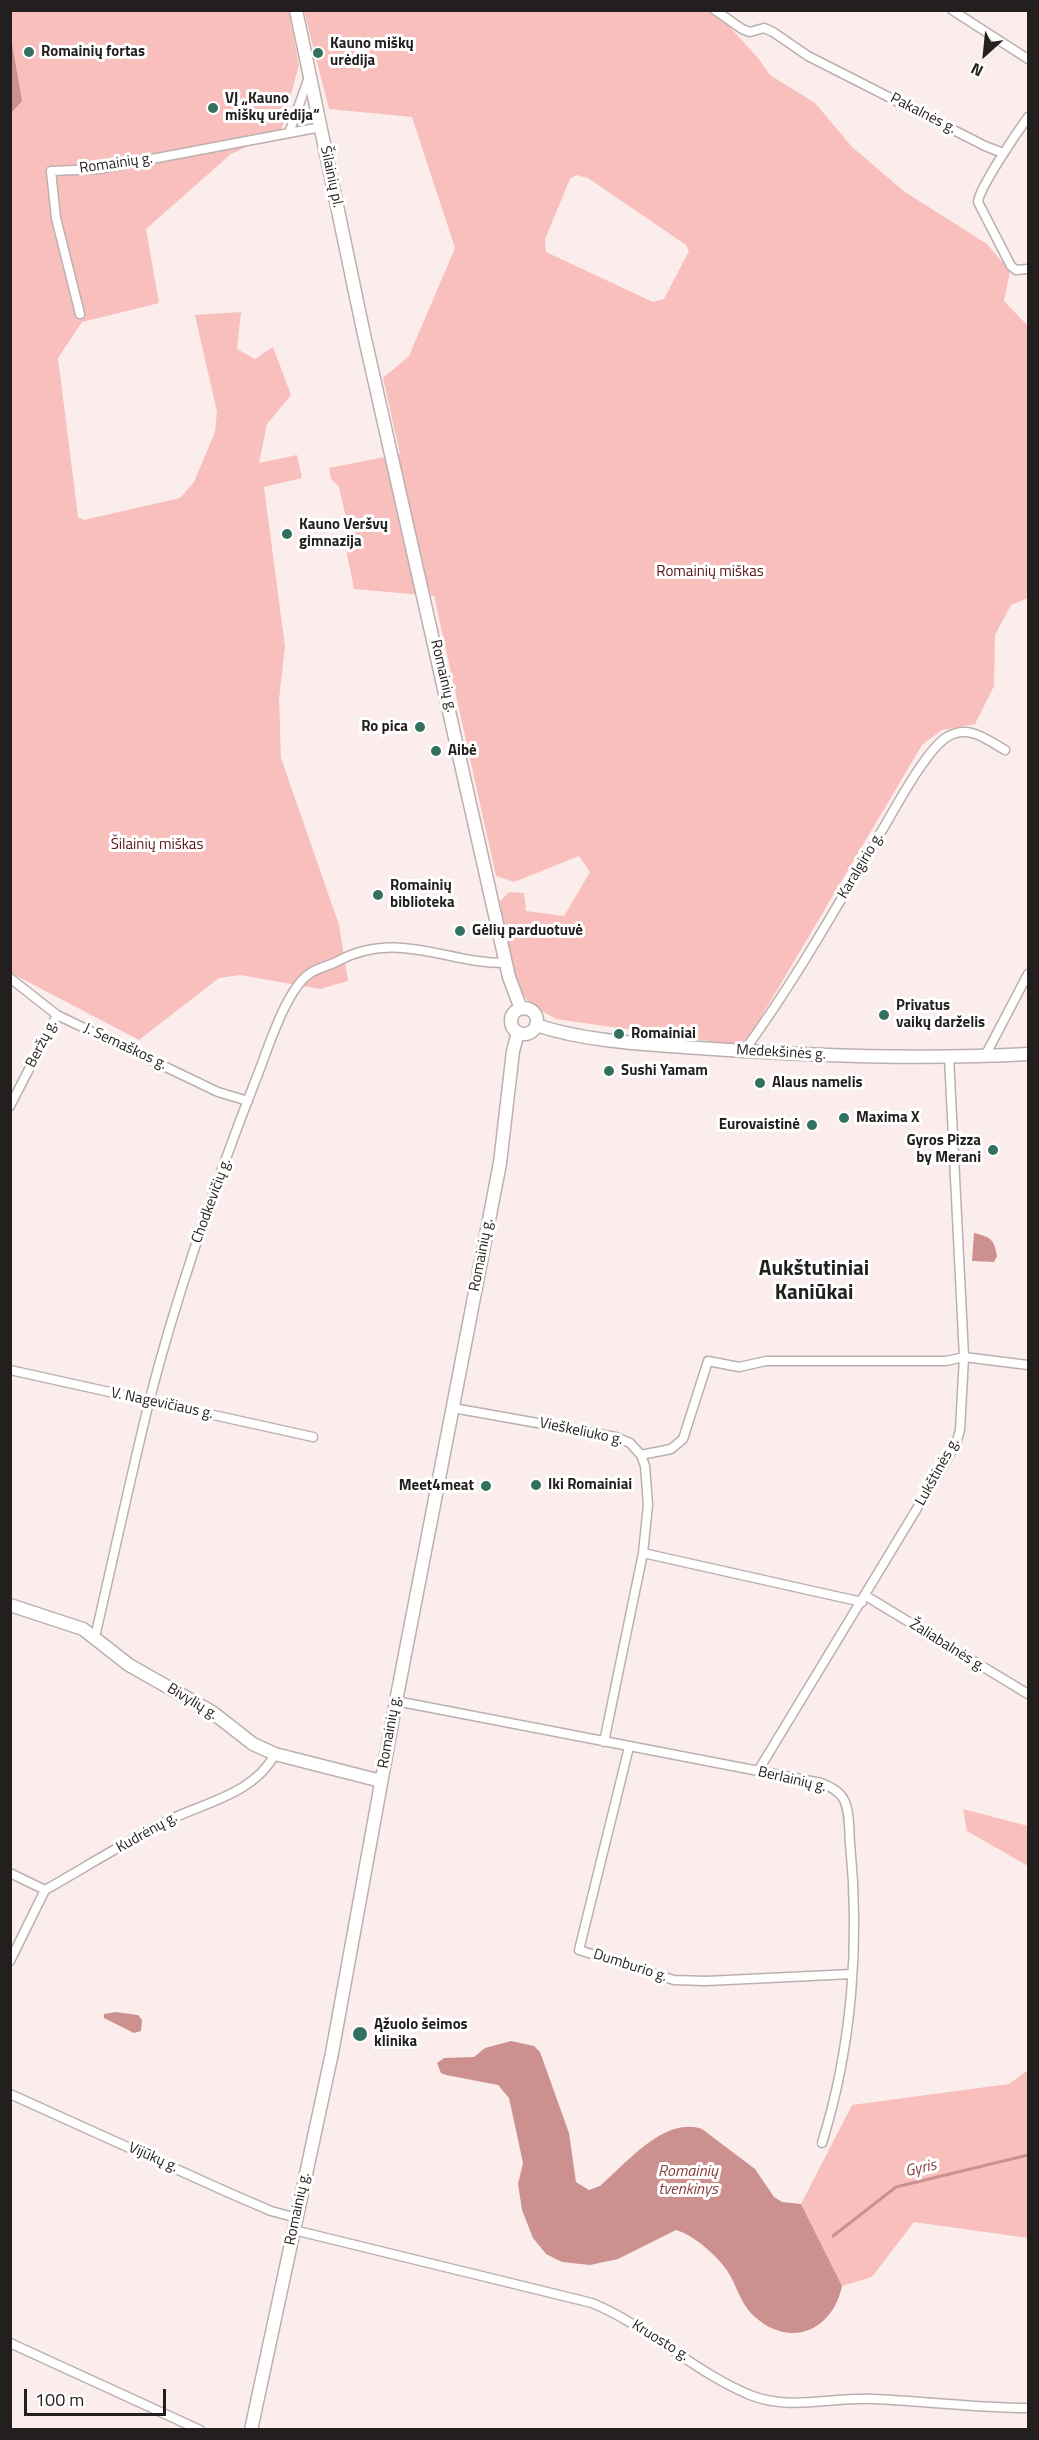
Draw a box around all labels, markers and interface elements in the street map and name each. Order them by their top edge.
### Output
north arrow [955,24,1015,84]
place label: Kauno miškų urėdija [330,35,414,70]
place label: Romainių fortas [41,43,145,61]
marker: Romainių fortas [22,45,36,59]
marker: Kauno miškų urėdija [311,46,325,60]
text: N [966,57,987,83]
place label: VĮ „Kauno miškų urėdija“ [225,90,320,125]
street label: Pakalnės g. [887,90,959,138]
marker: VĮ „Kauno miškų urėdija“ [206,101,220,115]
street label: Šilainių pl. [316,144,346,210]
street label: Romainių g. [78,150,154,178]
place label: Kauno Veršvų gimnazija [299,516,388,551]
marker: Kauno Veršvų gimnazija [280,527,294,541]
park label: Romainių miškas [656,563,764,581]
street label: Romainių g. [426,638,460,714]
place label: Ro pica [361,718,408,736]
marker: Ro pica [413,720,427,734]
place label: Aibė [448,742,477,760]
marker: Aibė [429,744,443,758]
street label: Karalgirio g. [834,830,888,902]
park label: Šilainių miškas [111,836,203,854]
place label: Romainių biblioteka [390,877,455,912]
marker: Romainių biblioteka [371,888,385,902]
place label: Gėlių parduotuvė [472,922,583,940]
marker: Gėlių parduotuvė [453,924,467,938]
place label: Privatus vaikų darželis [896,997,985,1032]
marker: Privatus vaikų darželis [877,1008,891,1022]
street label: Beržų g. [22,1017,62,1071]
street label: J. Semaškos g. [81,1020,169,1074]
place label: Romainiai [631,1025,696,1043]
marker: Romainiai [612,1027,626,1041]
street label: Medekšinės g. [736,1042,826,1064]
place label: Sushi Yamam [621,1062,708,1080]
marker: Sushi Yamam [602,1064,616,1078]
place label: Alaus namelis [772,1074,863,1092]
marker: Alaus namelis [753,1076,767,1090]
place label: Maxima X [856,1109,920,1127]
marker: Maxima X [837,1111,851,1125]
place label: Eurovaistinė [719,1116,800,1134]
marker: Eurovaistinė [805,1118,819,1132]
place label: Gyros Pizza by Merani [906,1132,981,1167]
marker: Gyros Pizza by Merani [986,1143,1000,1157]
street label: Chodkevičių g. [188,1156,236,1246]
street label: Romainių g. [466,1217,498,1293]
district label: Aukštutiniai Kaniūkai [759,1257,869,1307]
street label: V. Nagevičiaus g. [109,1384,215,1424]
street label: Vieškeliuko g. [538,1414,624,1450]
street label: Lukštinės g. [912,1435,964,1509]
place label: Iki Romainiai [548,1476,632,1494]
place label: Meet4meat [399,1477,474,1495]
marker: Iki Romainiai [529,1478,543,1492]
marker: Meet4meat [479,1479,493,1493]
street label: Žaliabalnės g. [906,1616,988,1676]
street label: Bivylių g. [163,1680,221,1724]
street label: Romainių g. [375,1694,405,1770]
street label: Berlainių g. [756,1763,828,1797]
street label: Kudrėnų g. [113,1809,181,1857]
street label: Dumburio g. [591,1946,669,1986]
place label: Ąžuolo šeimos klinika [374,2016,468,2051]
marker: Ąžuolo šeimos klinika [351,2025,369,2043]
street label: Vijūkų g. [125,2139,181,2177]
water label: Gyris [903,2156,939,2182]
water label: Romainių tvenkinys [658,2162,718,2200]
street label: Romainių g. [282,2171,314,2247]
street label: Kruosto g. [628,2316,692,2366]
scale bar [27,2377,170,2415]
text: 100 m [35,2386,84,2413]

